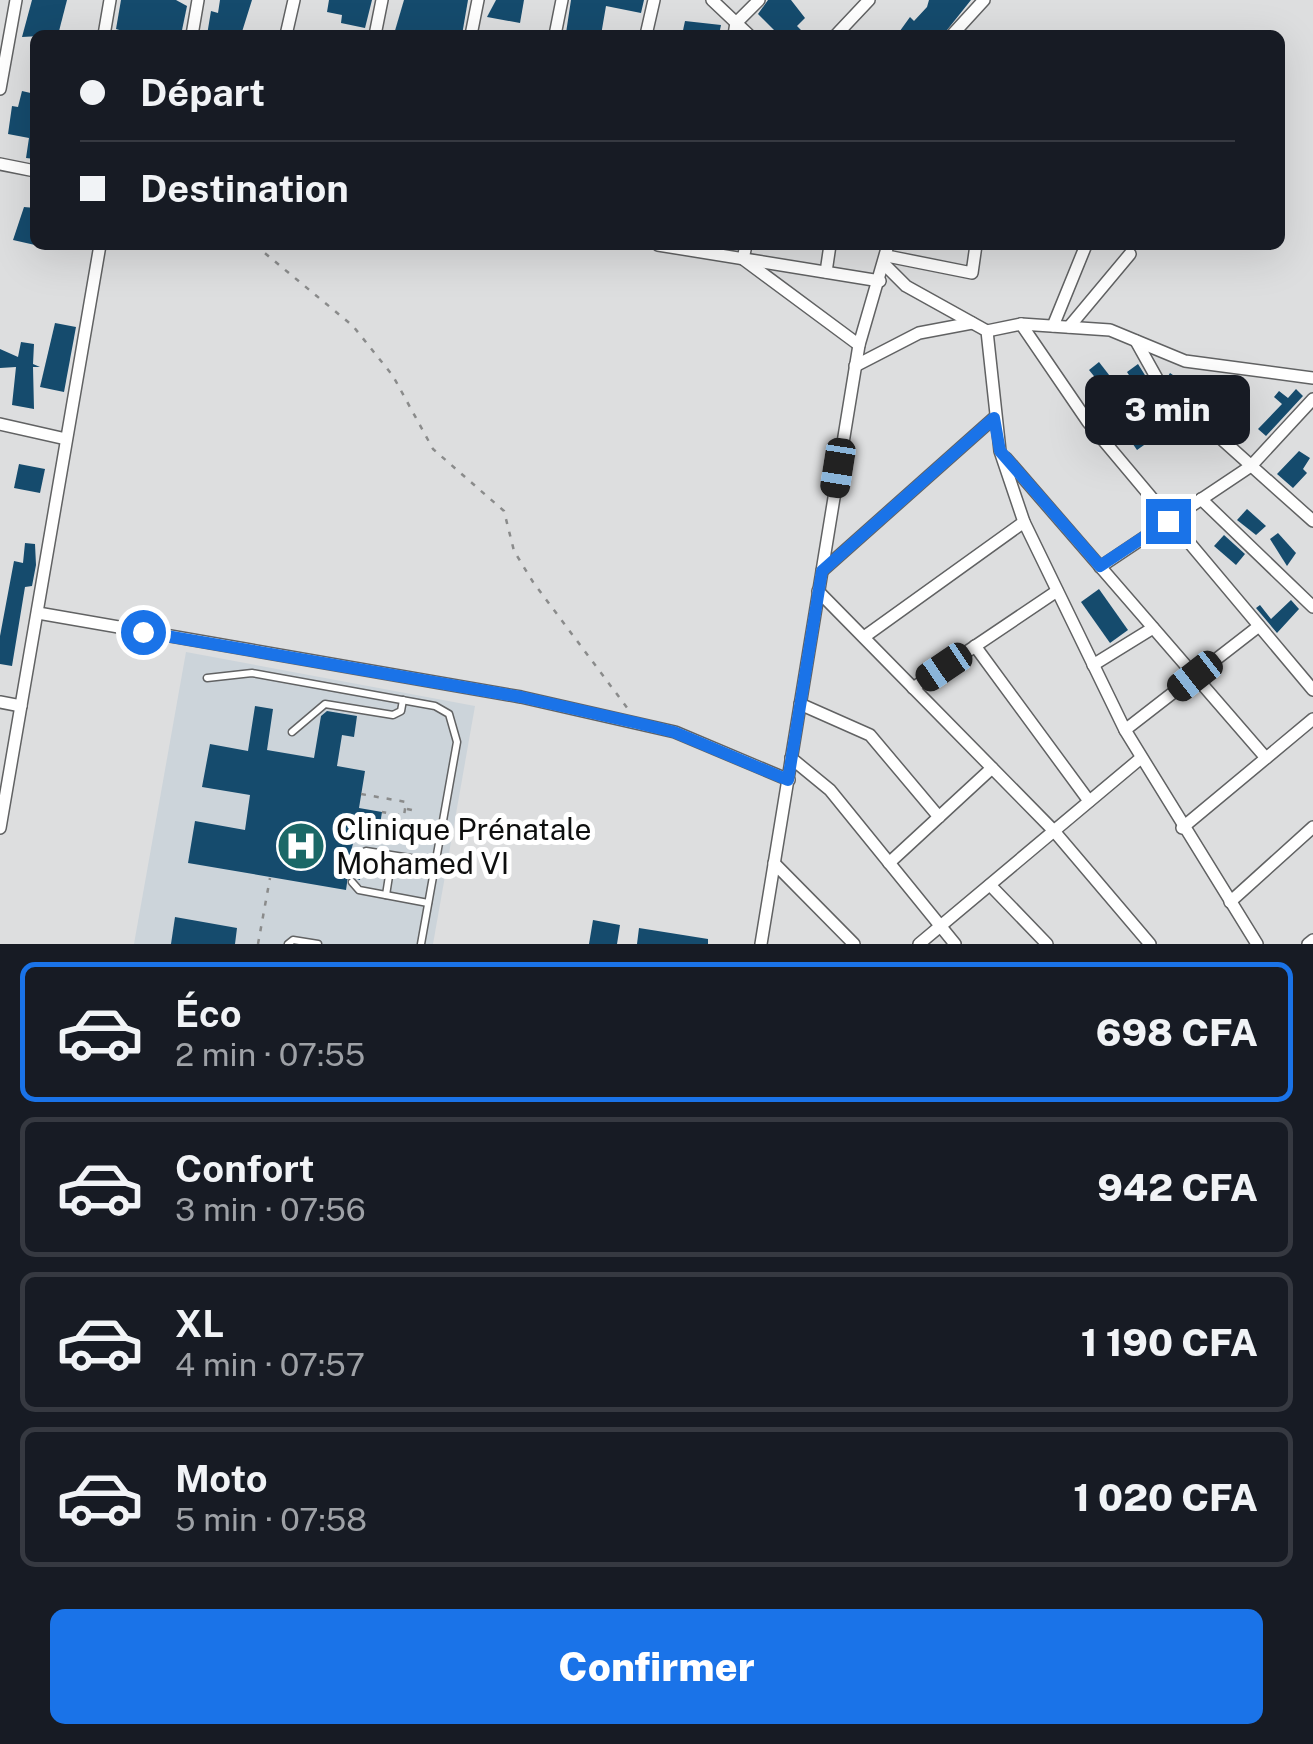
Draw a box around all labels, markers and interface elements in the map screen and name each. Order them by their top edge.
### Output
text: Départ [140,70,265,115]
text: Destination [140,166,349,211]
callout: 3 min [1086,376,1250,446]
text: 3 min [1125,391,1210,428]
car [818,436,858,500]
route end [1146,499,1191,544]
route start [121,610,166,655]
car [911,638,977,696]
car [1162,646,1228,706]
place label: Clinique Prénatale Mohamed VI [336,811,592,881]
hospital icon: Clinique Prénatale Mohamed VI [275,820,327,872]
icon: car [55,987,145,1077]
text: Éco [175,991,242,1036]
text: 698 CFA [1096,1010,1258,1055]
text: 2 min · 07:55 [175,1036,365,1073]
icon: car [55,1142,145,1232]
text: Confort [175,1146,315,1191]
text: 942 CFA [1097,1165,1258,1210]
text: 3 min · 07:56 [175,1191,366,1228]
icon: car [55,1297,145,1387]
text: XL [175,1301,224,1346]
text: 1 190 CFA [1081,1320,1258,1365]
text: 4 min · 07:57 [175,1346,365,1383]
icon: car [55,1452,145,1542]
text: Moto [175,1456,268,1501]
text: 1 020 CFA [1073,1475,1258,1520]
text: 5 min · 07:58 [175,1501,367,1538]
button: Confirmer [50,1609,1263,1724]

